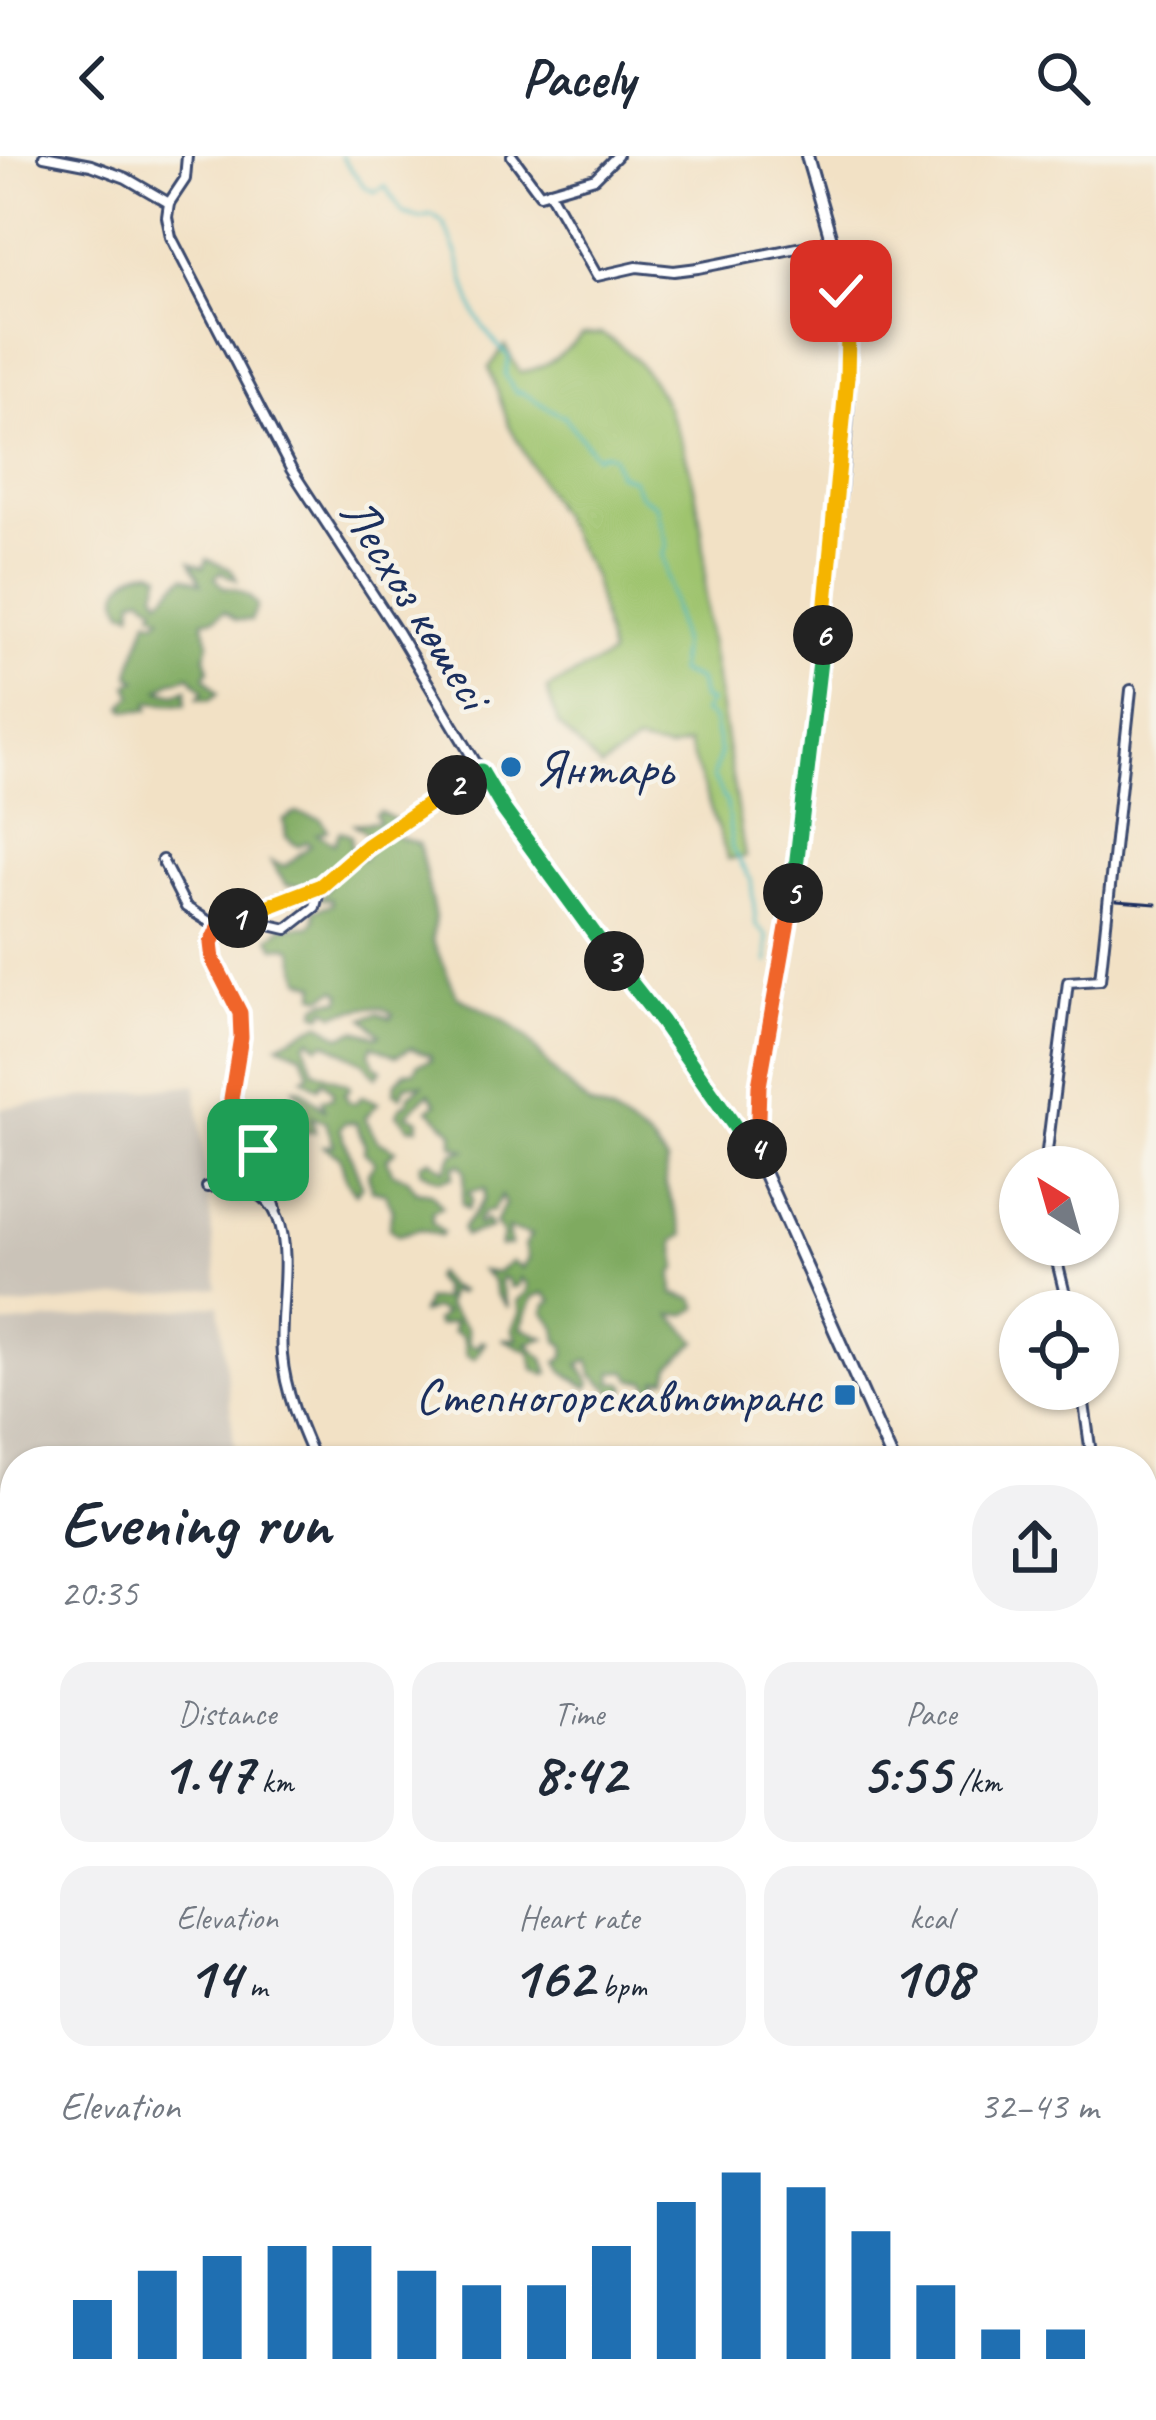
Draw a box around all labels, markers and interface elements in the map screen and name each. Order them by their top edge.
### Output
text: Pacely [522,44,634,112]
icon: back [60,45,126,111]
icon: search [1030,45,1096,111]
pin [790,240,892,342]
icon: check [808,258,874,324]
street label: Лесхоз көшесі [326,485,509,725]
pin: 6 [793,605,853,665]
text: 6 [815,614,831,656]
place label: Янтарь [535,736,676,800]
marker: Янтарь [498,754,524,780]
pin: 2 [427,755,487,815]
text: 2 [450,764,464,806]
pin: 5 [763,863,823,923]
text: 5 [786,872,800,914]
pin: 1 [208,888,268,948]
text: 1 [231,897,245,939]
pin: 3 [584,931,644,991]
text: 3 [607,940,621,982]
pin [207,1099,309,1201]
icon: arrive [225,1117,291,1183]
pin: 4 [727,1119,787,1179]
text: 4 [750,1128,764,1170]
north arrow [999,1146,1119,1266]
map controls [999,1146,1119,1410]
button: locate [999,1290,1119,1410]
place label: Степногорскавтотранс [415,1364,824,1428]
marker: Степногорскавтотранс [832,1382,858,1408]
text: Evening run [60,1482,330,1565]
button: share [972,1485,1098,1611]
text: 20:35 [60,1569,138,1618]
text: Distance [178,1693,276,1735]
text: Time [554,1693,604,1735]
text: Pace [906,1693,956,1735]
text: 1.47 [161,1735,253,1811]
text: 8:42 [533,1735,625,1811]
text: 5:55 [860,1735,950,1811]
text: km [253,1761,293,1803]
text: /km [950,1761,1002,1803]
text: Elevation [176,1897,278,1939]
text: Heart rate [519,1897,639,1939]
text: kcal [909,1897,953,1939]
text: 14 [187,1939,241,2015]
text: 162 [511,1939,593,2015]
text: 108 [891,1939,972,2015]
text: m [241,1965,267,2007]
text: bpm [593,1965,647,2007]
text: Elevation [60,2082,180,2131]
text: 32–43 m [979,2082,1098,2131]

